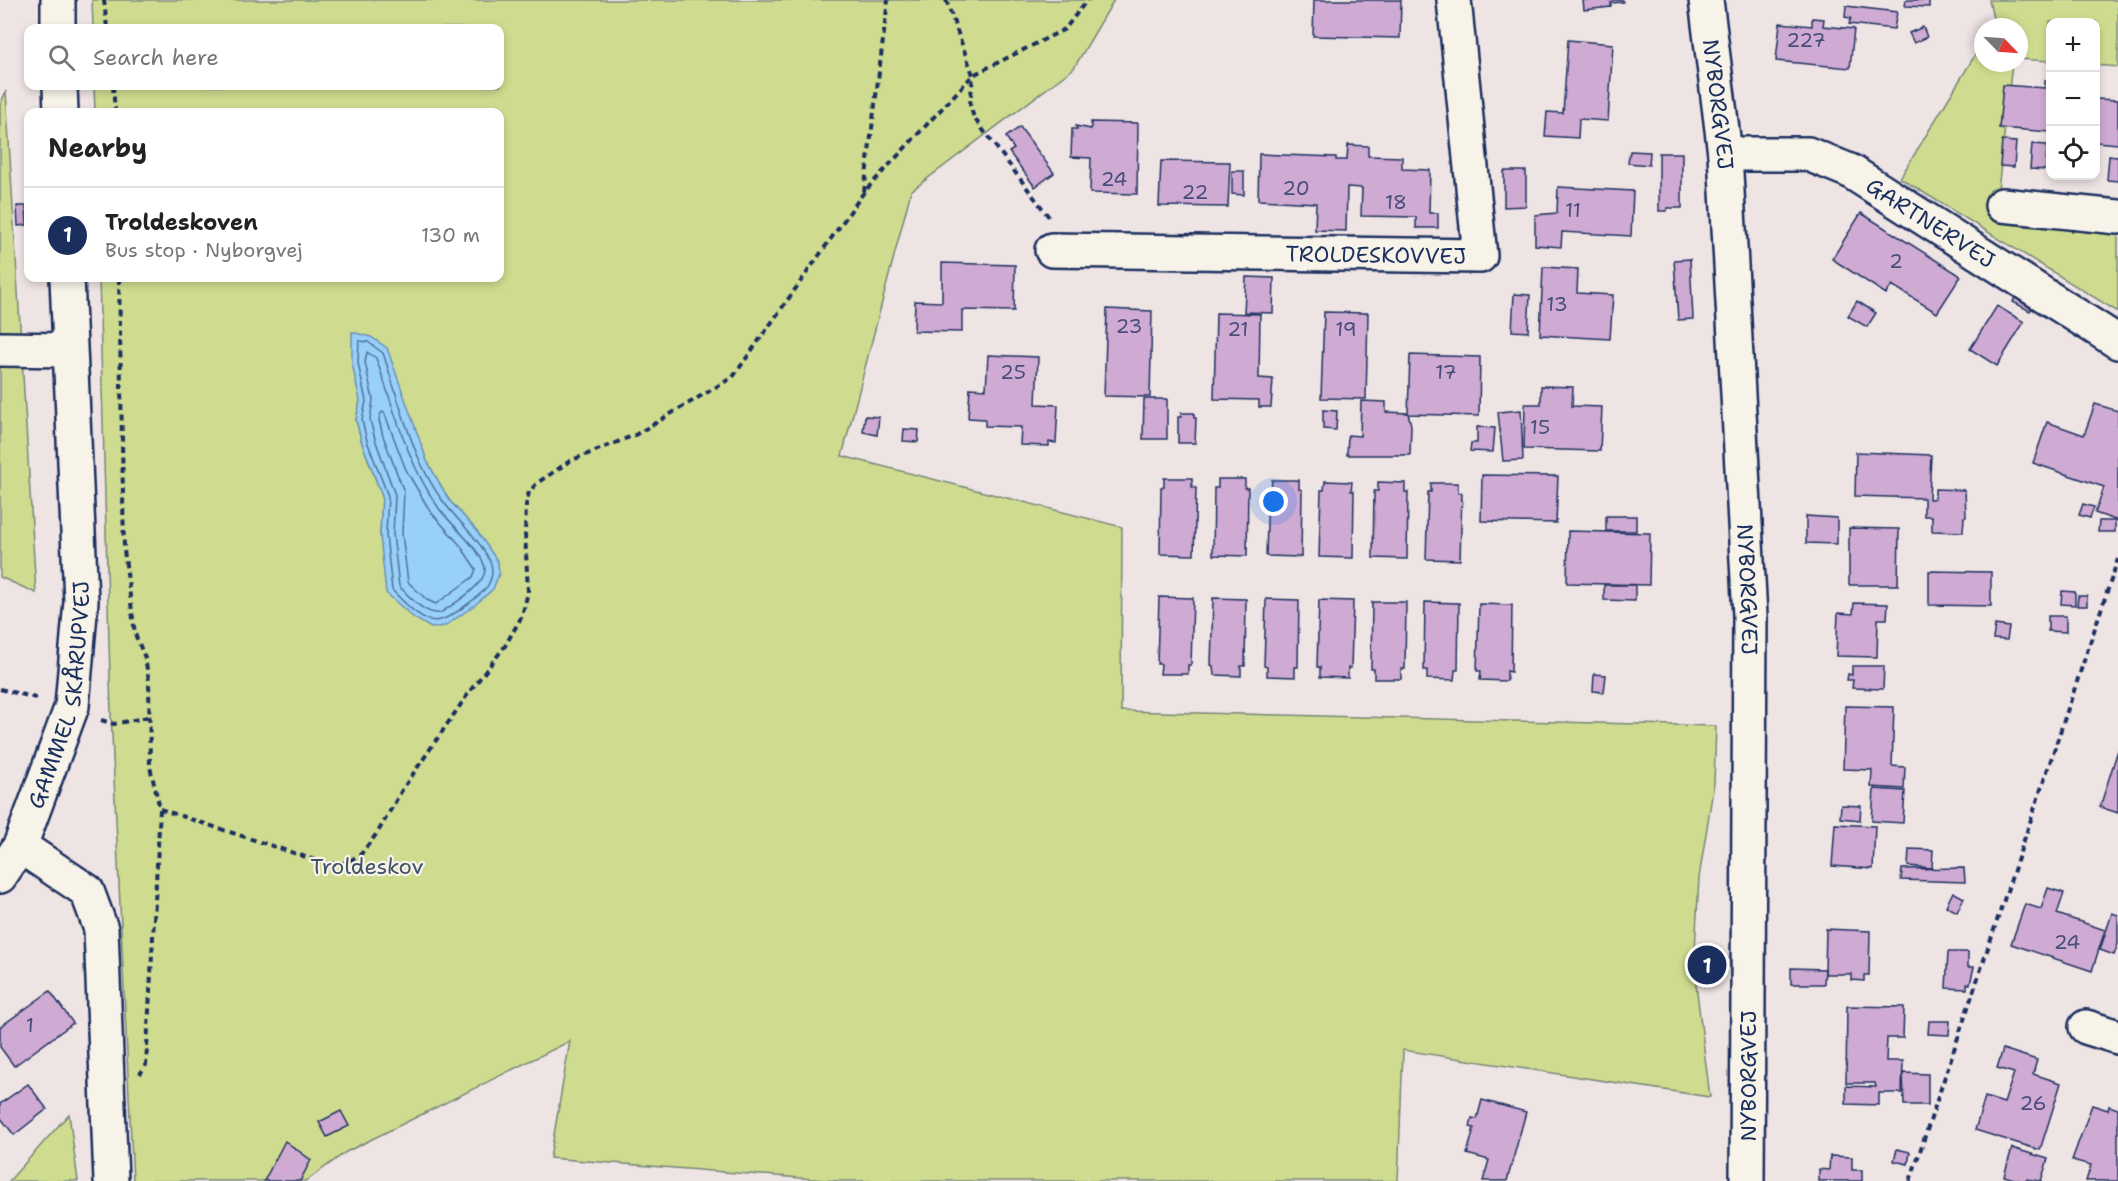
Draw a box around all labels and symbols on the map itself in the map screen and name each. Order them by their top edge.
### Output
north arrow [1974,18,2028,72]
house number: 227 [1786,27,1826,53]
street label: NYBORGVEJ [1696,37,1740,170]
house number: 24 [1101,166,1127,192]
street label: GARTNERVEJ [1861,171,2001,274]
house number: 20 [1282,175,1310,201]
house number: 22 [1182,179,1209,205]
house number: 18 [1385,189,1407,215]
house number: 11 [1565,197,1581,223]
street label: TROLDESKOVVEJ [1286,239,1466,270]
house number: 2 [1889,248,1903,274]
house number: 13 [1546,291,1568,317]
house number: 23 [1116,313,1142,339]
house number: 21 [1227,316,1249,342]
house number: 19 [1335,316,1357,342]
house number: 25 [1000,359,1026,385]
house number: 17 [1435,359,1457,385]
house number: 15 [1530,414,1550,440]
your location [1259,487,1288,516]
street label: NYBORGVEJ [1731,523,1765,655]
street label: GAMMEL SKÅRUPVEJ [21,580,96,813]
park label: Troldeskov [310,852,424,881]
house number: 24 [2054,929,2080,955]
pin: 1 [1688,942,1726,988]
street label: NYBORGVEJ [1734,1010,1763,1142]
house number: 1 [26,1012,34,1038]
house number: 26 [2019,1090,2047,1116]

